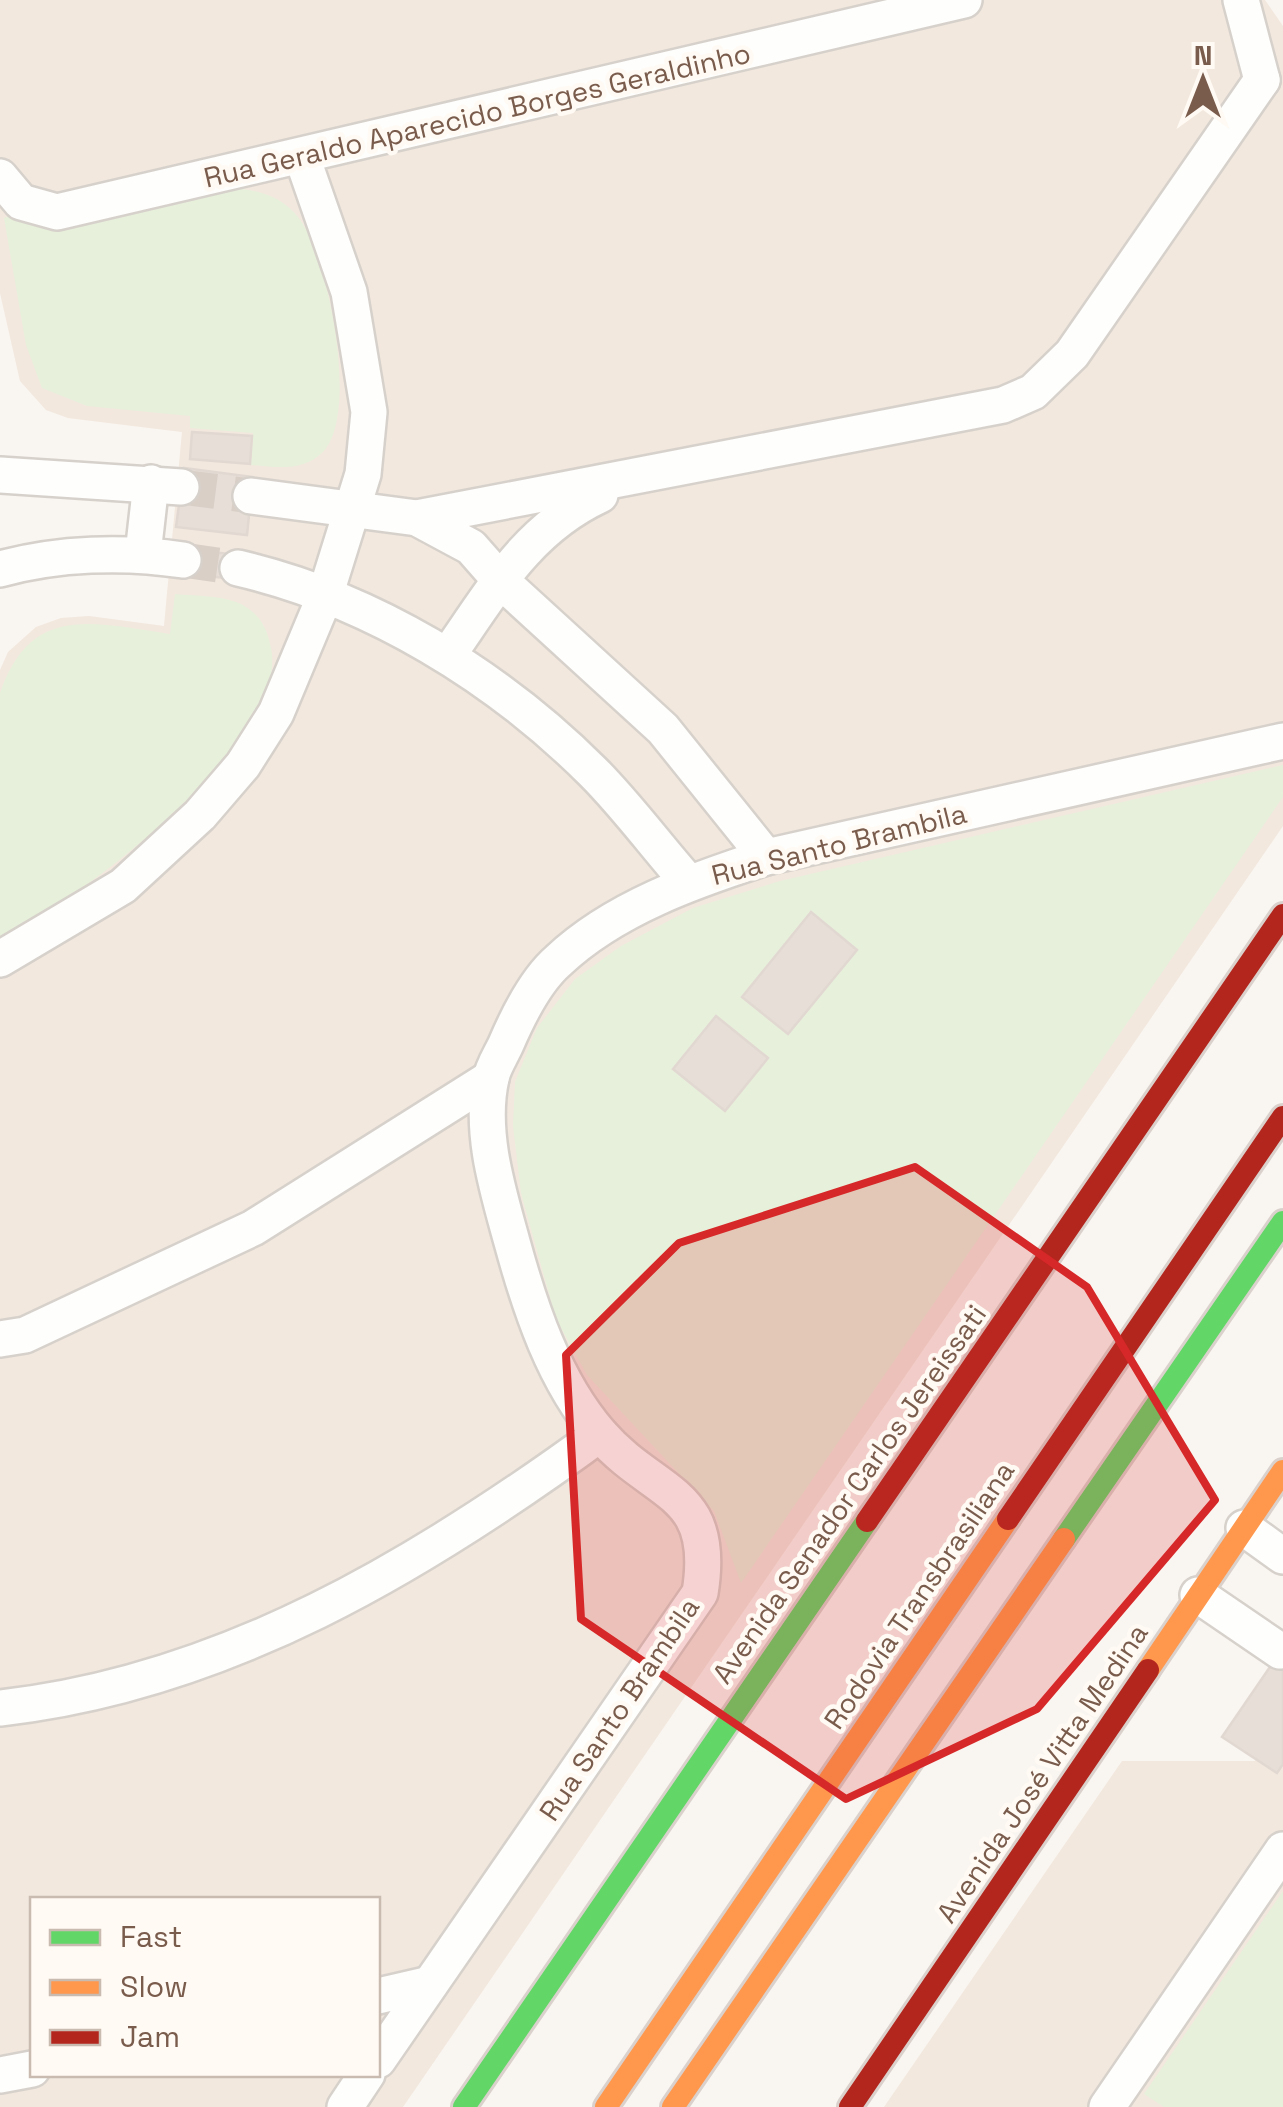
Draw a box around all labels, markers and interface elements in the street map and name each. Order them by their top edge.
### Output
north arrow [1153,30,1253,130]
street label: Rua Geraldo Aparecido Borges Geraldinho [200,34,754,196]
text: N [1194,37,1212,73]
street label: Rua Santo Brambila [708,795,970,893]
street label: Avenida Senador Carlos Jereissati [704,1298,994,1690]
street label: Rodovia Transbrasiliana [816,1454,1022,1736]
street label: Rua Santo Brambila [531,1590,707,1828]
street label: Avenida José Vitta Medina [928,1616,1156,1930]
legend [30,1897,380,2077]
text: Fast [120,1917,182,1956]
text: Slow [120,1967,188,2006]
text: Jam [120,2017,180,2056]

